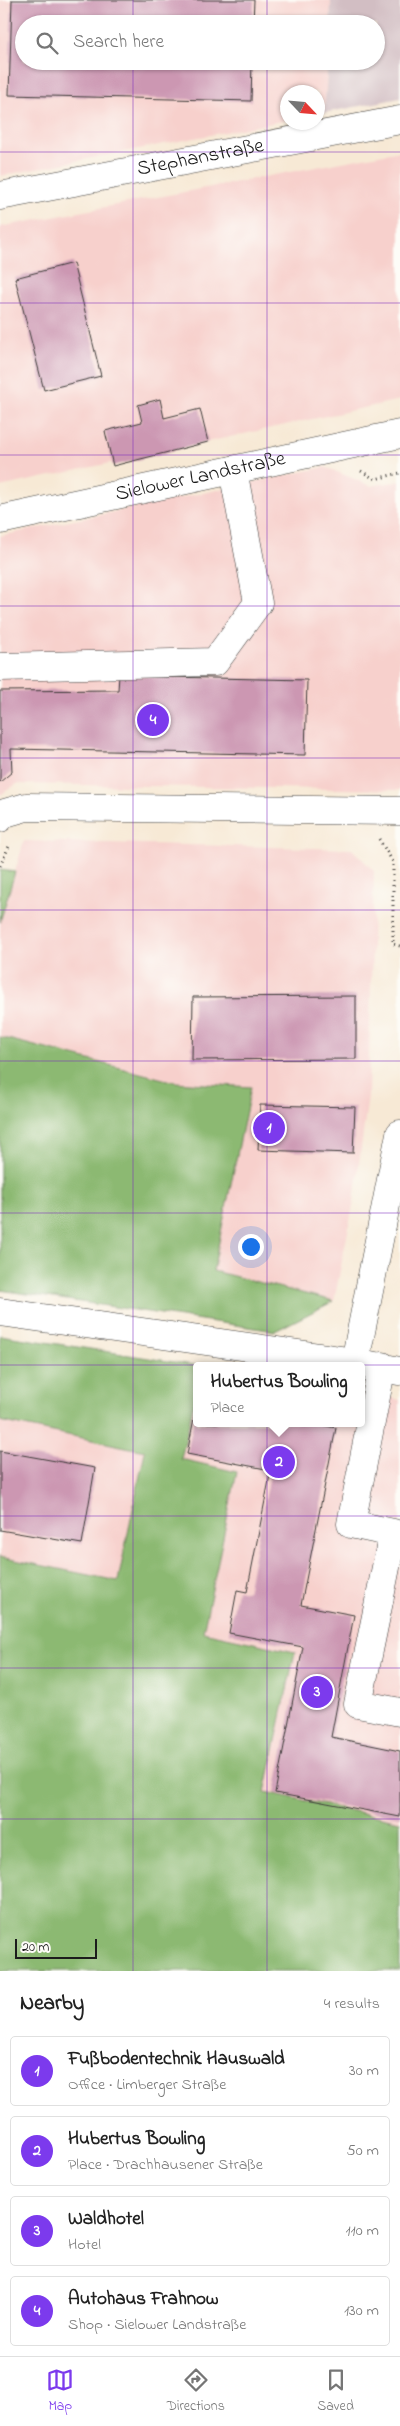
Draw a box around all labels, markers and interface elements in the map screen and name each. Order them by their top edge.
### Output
search box [15,15,385,70]
icon: search [33,29,61,57]
text: Search here [73,29,164,56]
north arrow [280,85,325,130]
street label: Stephanstraße [135,131,267,185]
street label: Sielower Landstraße [112,444,289,510]
pin: 4 [137,701,169,739]
pin: 1 [253,1109,285,1147]
your location [238,1234,264,1260]
popup [193,1362,365,1427]
text: Hubertus Bowling [210,1369,348,1396]
text: Place [210,1396,244,1420]
pin: 2 [263,1443,295,1481]
pin: 3 [301,1673,333,1711]
scale bar [15,1936,98,1959]
text: 20 m [22,1937,49,1958]
text: Nearby [20,1989,84,2019]
text: 4 results [324,1992,380,2016]
text: Fußbodentechnik Hauswald [68,2046,285,2073]
text: 1 [34,2059,40,2083]
text: 30 m [349,2059,379,2083]
text: Office · Limberger Straße [68,2073,226,2097]
text: Hubertus Bowling [68,2126,205,2153]
text: 2 [33,2139,41,2163]
text: 50 m [347,2139,379,2163]
text: Place · Drachhausener Straße [68,2153,263,2177]
text: Waldhotel [68,2206,144,2233]
text: 3 [34,2219,40,2243]
text: 110 m [345,2219,379,2243]
text: Hotel [68,2233,101,2257]
text: Autohaus Frahnow [68,2286,218,2313]
text: 4 [34,2299,40,2323]
text: 130 m [344,2299,379,2323]
text: Shop · Sielower Landstraße [68,2313,246,2337]
tab: Map [46,2366,74,2417]
tab: Directions [167,2366,225,2417]
tab: Saved [317,2366,354,2417]

